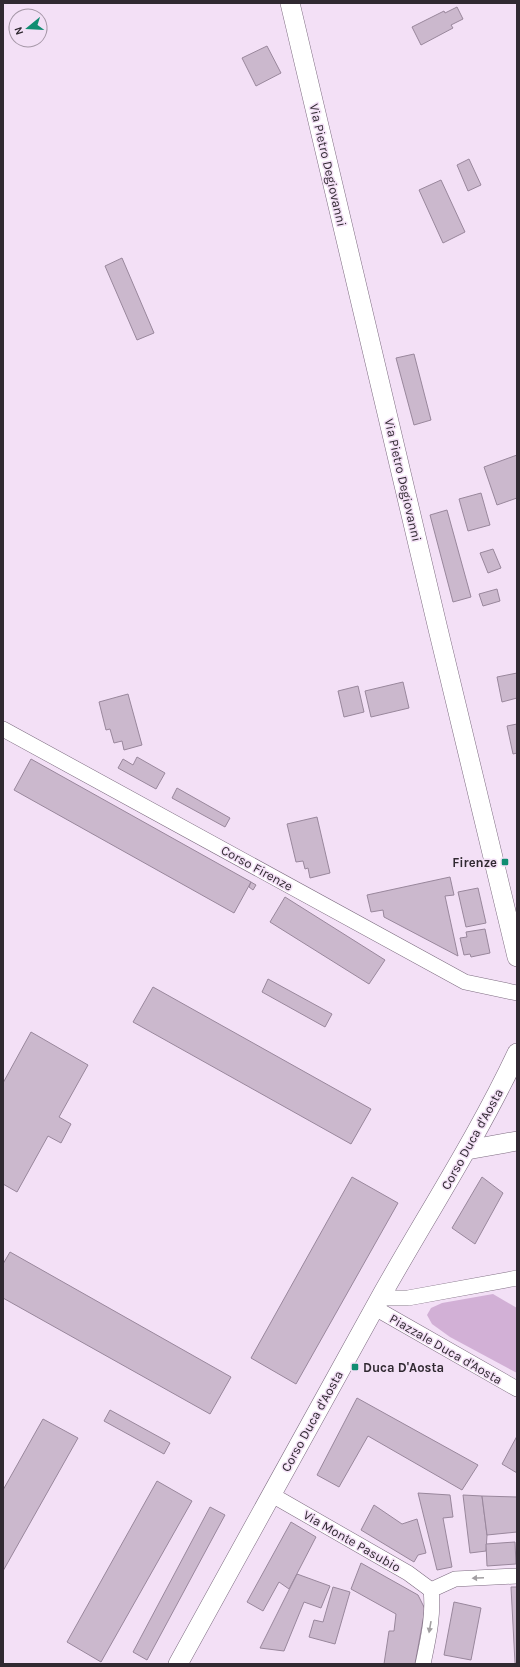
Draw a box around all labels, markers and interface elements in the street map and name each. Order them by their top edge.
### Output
north arrow [8,8,48,48]
text: N [12,25,26,37]
street label: Via Pietro Degiovanni [307,102,349,228]
street label: Via Pietro Degiovanni [382,417,424,543]
street label: Corso Firenze [219,842,296,894]
place label: Firenze [452,855,497,870]
marker: Firenze [500,857,510,867]
street label: Corso Duca d'Aosta [438,1086,506,1192]
street label: Piazzale Duca d'Aosta [387,1311,505,1387]
place label: Duca D'Aosta [363,1360,444,1375]
marker: Duca D'Aosta [350,1362,360,1372]
street label: Corso Duca d'Aosta [278,1368,346,1474]
street label: Via Monte Pasubio [301,1507,403,1575]
one-way arrow [472,1574,484,1581]
one-way arrow [427,1621,433,1633]

